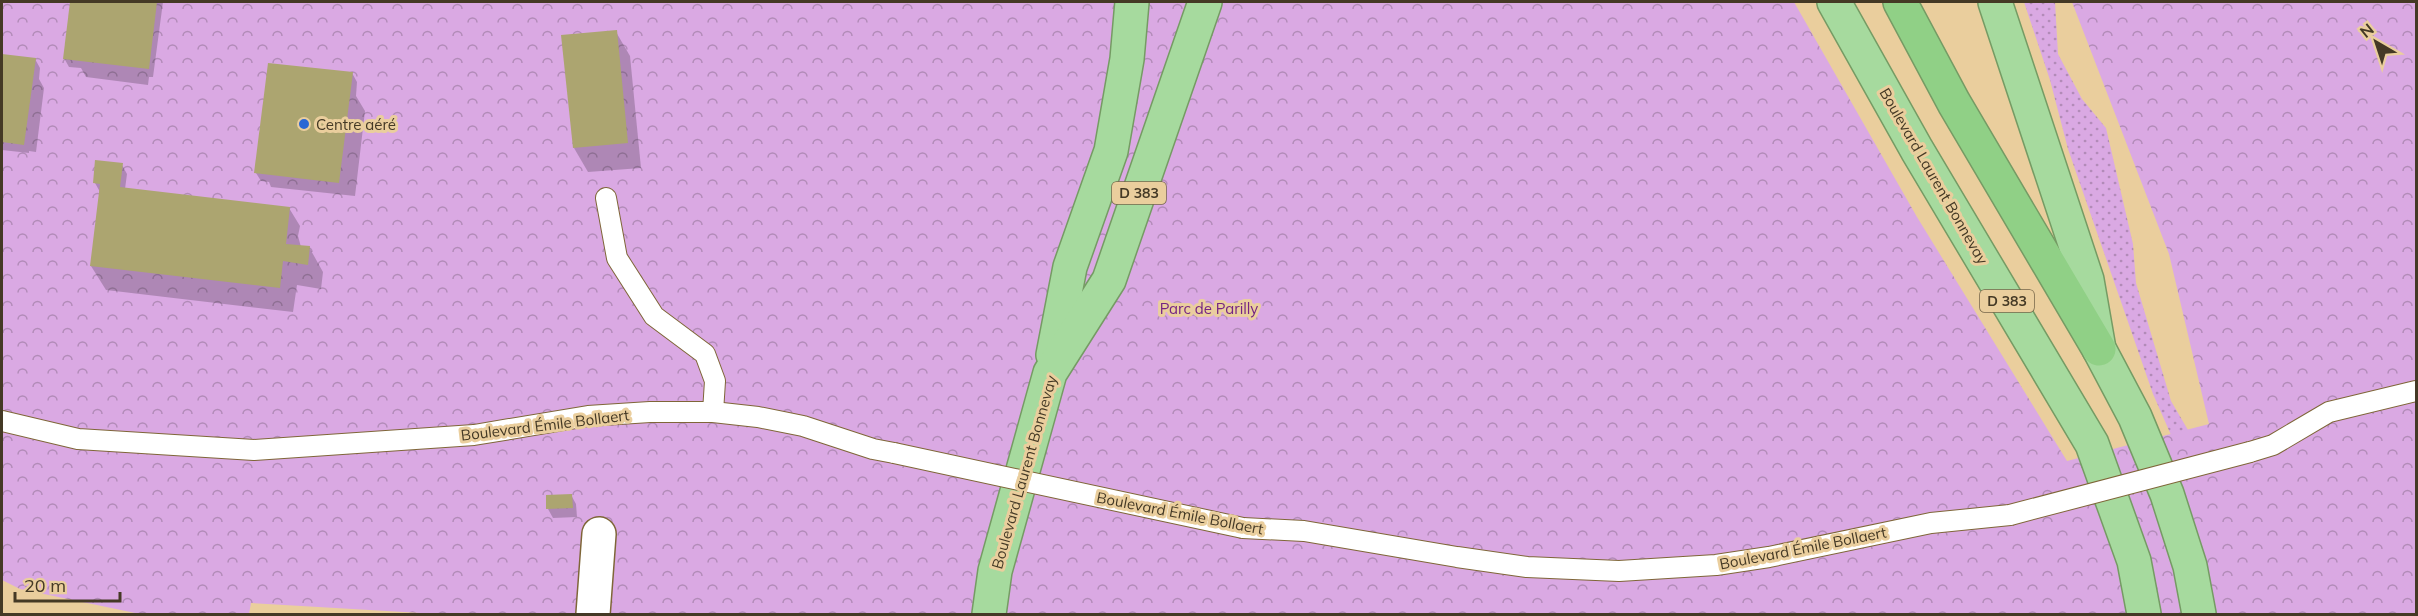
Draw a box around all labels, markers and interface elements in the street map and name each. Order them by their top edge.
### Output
north arrow [2346,12,2406,72]
text: N [2356,19,2378,42]
street label: Boulevard Laurent Bonnevay [1876,84,1992,268]
place label: Centre aéré [316,115,396,134]
marker: Centre aéré [297,117,311,131]
road number: D 383 [1112,182,1166,204]
road number: D 383 [1980,290,2034,312]
park label: Parc de Parilly [1160,299,1258,318]
street label: Boulevard Laurent Bonnevay [987,373,1061,571]
street label: Boulevard Émile Bollaert [460,405,630,445]
street label: Boulevard Émile Bollaert [1095,488,1265,538]
street label: Boulevard Émile Bollaert [1718,523,1888,573]
scale bar [15,565,120,603]
text: 20 m [24,574,66,597]

